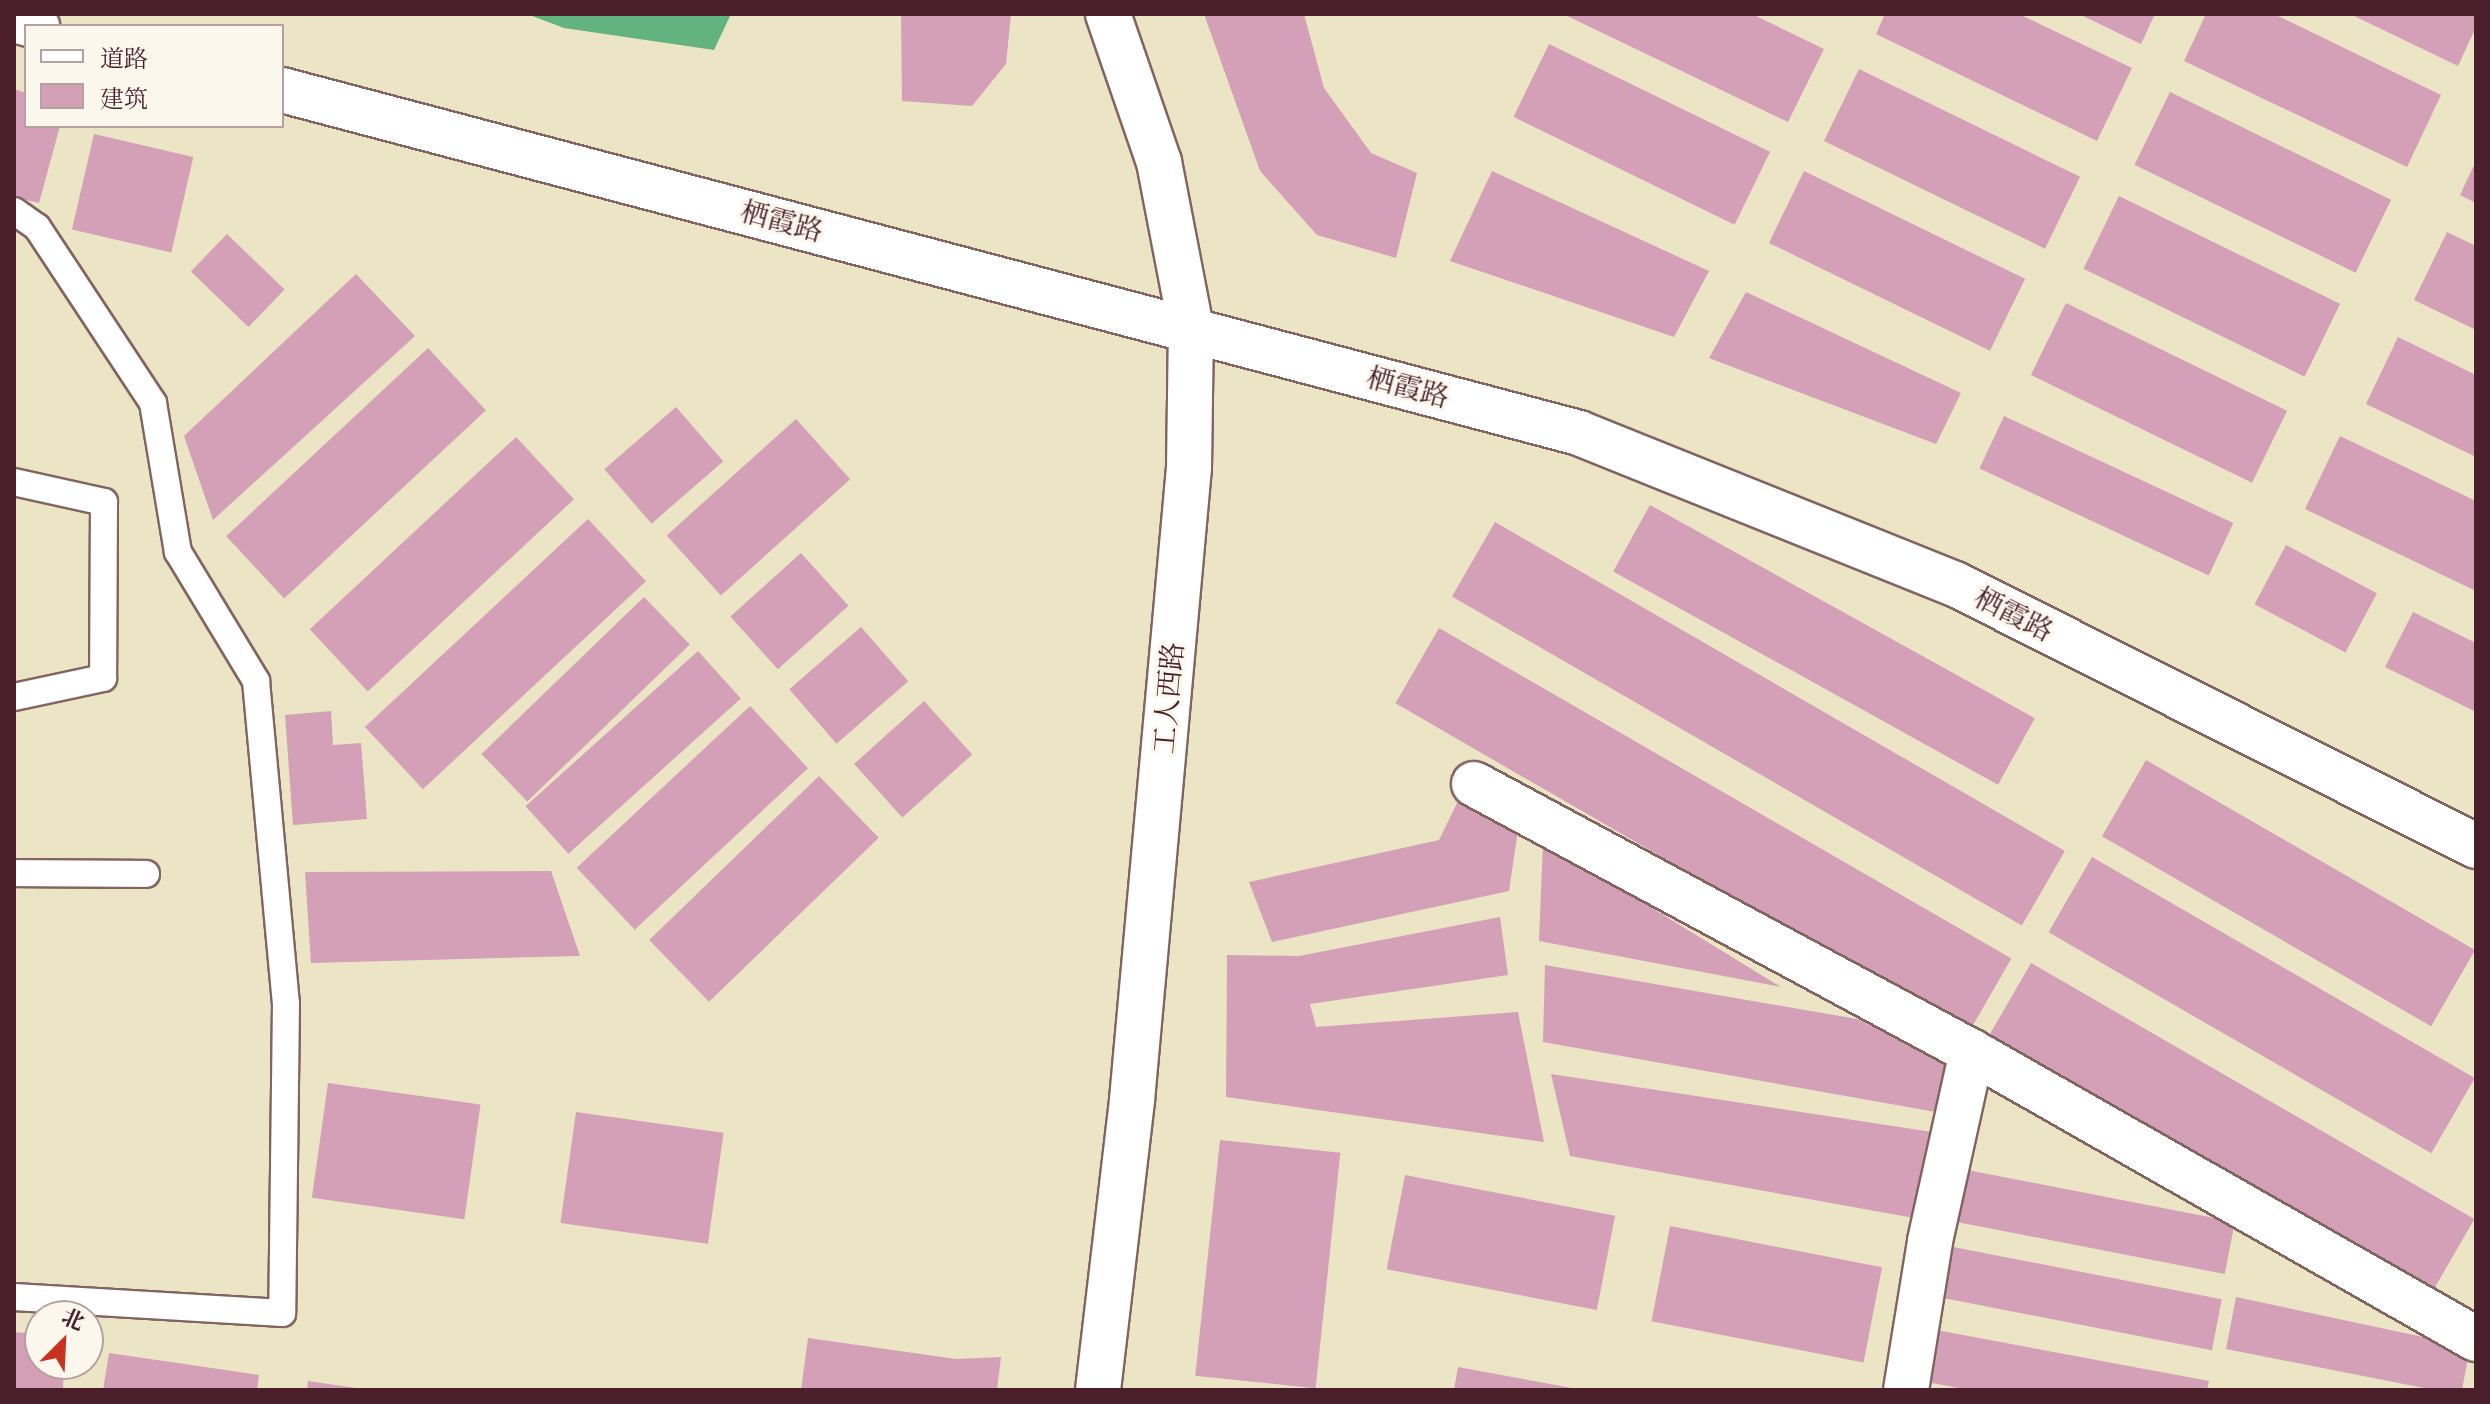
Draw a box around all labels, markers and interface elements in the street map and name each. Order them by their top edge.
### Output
legend [24,24,284,128]
text: 道路 [100,43,148,74]
text: 建筑 [100,83,148,114]
street label: 栖霞路 [737,194,827,248]
street label: 栖霞路 [1363,360,1453,414]
street label: 栖霞路 [1969,580,2059,648]
street label: 工人西路 [1146,641,1190,755]
north arrow [24,1300,104,1380]
text: 北 [57,1302,89,1337]

